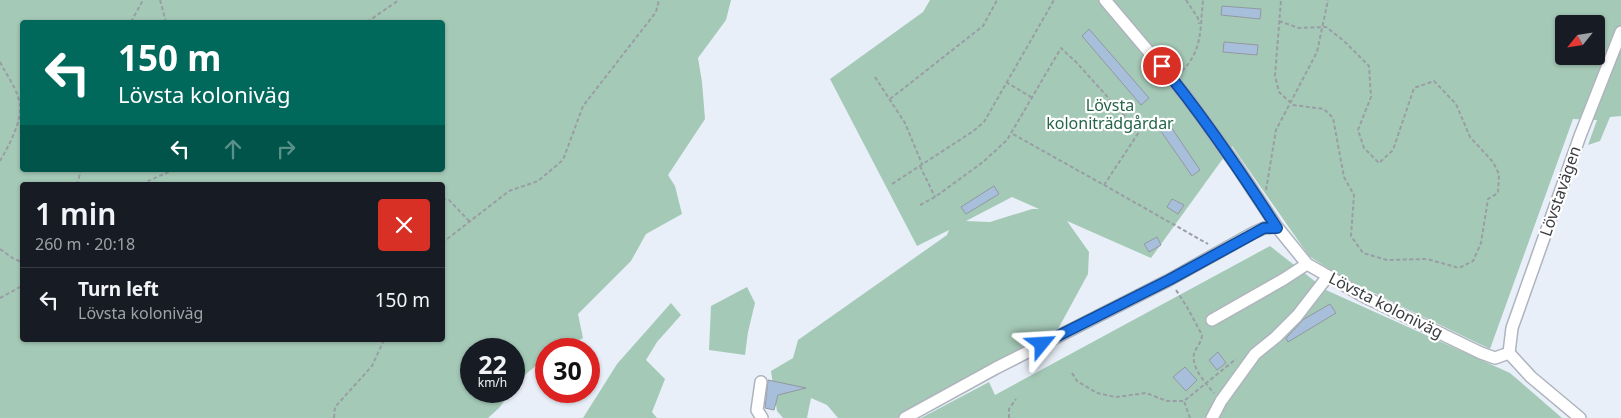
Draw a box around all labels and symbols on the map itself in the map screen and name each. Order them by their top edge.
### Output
north arrow [1555,15,1605,65]
pin [1141,45,1183,87]
park label: Lövsta koloniträdgårdar [1046,94,1174,134]
street label: Lövstavägen [1534,143,1586,239]
street label: Lövsta koloniväg [1325,267,1447,343]
position arrow [1015,317,1067,369]
speed limit sign: 30 [535,338,600,403]

